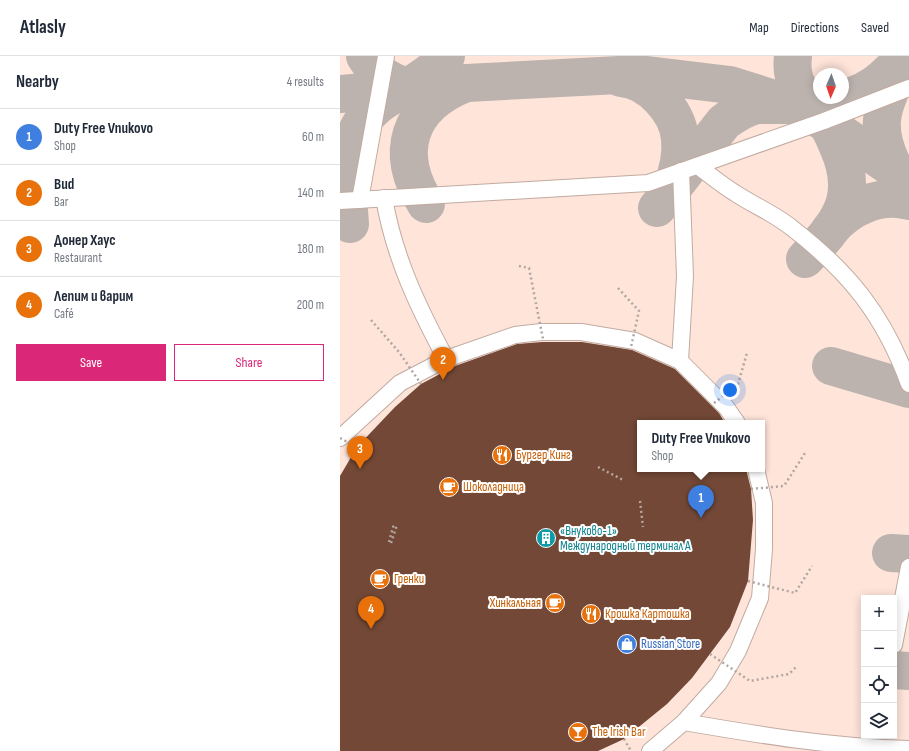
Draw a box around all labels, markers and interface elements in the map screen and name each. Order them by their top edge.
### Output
text: Atlasly [20,16,66,39]
text: Map [749,19,769,36]
text: Directions [791,19,839,36]
text: Saved [861,19,889,36]
north arrow [813,68,849,104]
text: Nearby [16,72,59,92]
text: 4 results [287,74,324,90]
text: Duty Free Vnukovo [54,119,153,138]
text: 1 [26,129,32,145]
text: 60 m [302,129,324,145]
text: Shop [54,138,76,154]
text: Bud [54,175,74,194]
text: 2 [26,185,32,201]
text: 140 m [298,185,324,201]
text: Bar [54,194,69,210]
text: Донер Хаус [54,231,116,250]
text: 3 [26,241,32,257]
text: 180 m [298,241,324,257]
text: Restaurant [54,250,102,266]
text: Лепим и варим [54,287,133,306]
text: 4 [26,297,32,313]
text: 200 m [297,297,324,313]
text: Café [54,306,74,322]
button: Save [16,344,166,381]
button: Share [174,344,324,381]
pin: 2 [430,347,456,380]
your location [720,380,740,400]
popup [637,420,765,472]
text: Duty Free Vnukovo [651,429,751,448]
pin: 3 [347,436,373,469]
restaurant icon: Бургер Кинг [491,444,513,466]
place label: Бургер Кинг [516,447,571,463]
text: Shop [651,448,673,464]
cafe icon: Шоколадница [438,476,460,498]
place label: Шоколадница [463,479,524,495]
pin: 1 [688,485,714,518]
place label: «Внуково-1» Международный терминал А [560,523,691,554]
building icon: «Внуково-1» Международный терминал А [535,527,557,549]
cafe icon: Гренки [369,568,391,590]
place label: Гренки [394,571,424,587]
cafe icon: Хинкальная [544,592,566,614]
place label: Хинкальная [489,595,541,611]
map controls [861,595,897,739]
button: + [861,595,897,631]
pin: 4 [358,596,384,629]
restaurant icon: Крошка Картошка [580,603,602,625]
place label: Крошка Картошка [605,606,690,622]
button: − [861,631,897,667]
shop icon: Russian Store [616,633,638,655]
place label: Russian Store [641,636,700,652]
button: locate [861,667,897,703]
button: layers [861,703,897,739]
bar icon: The Irish Bar [567,721,589,743]
place label: The Irish Bar [592,724,646,740]

